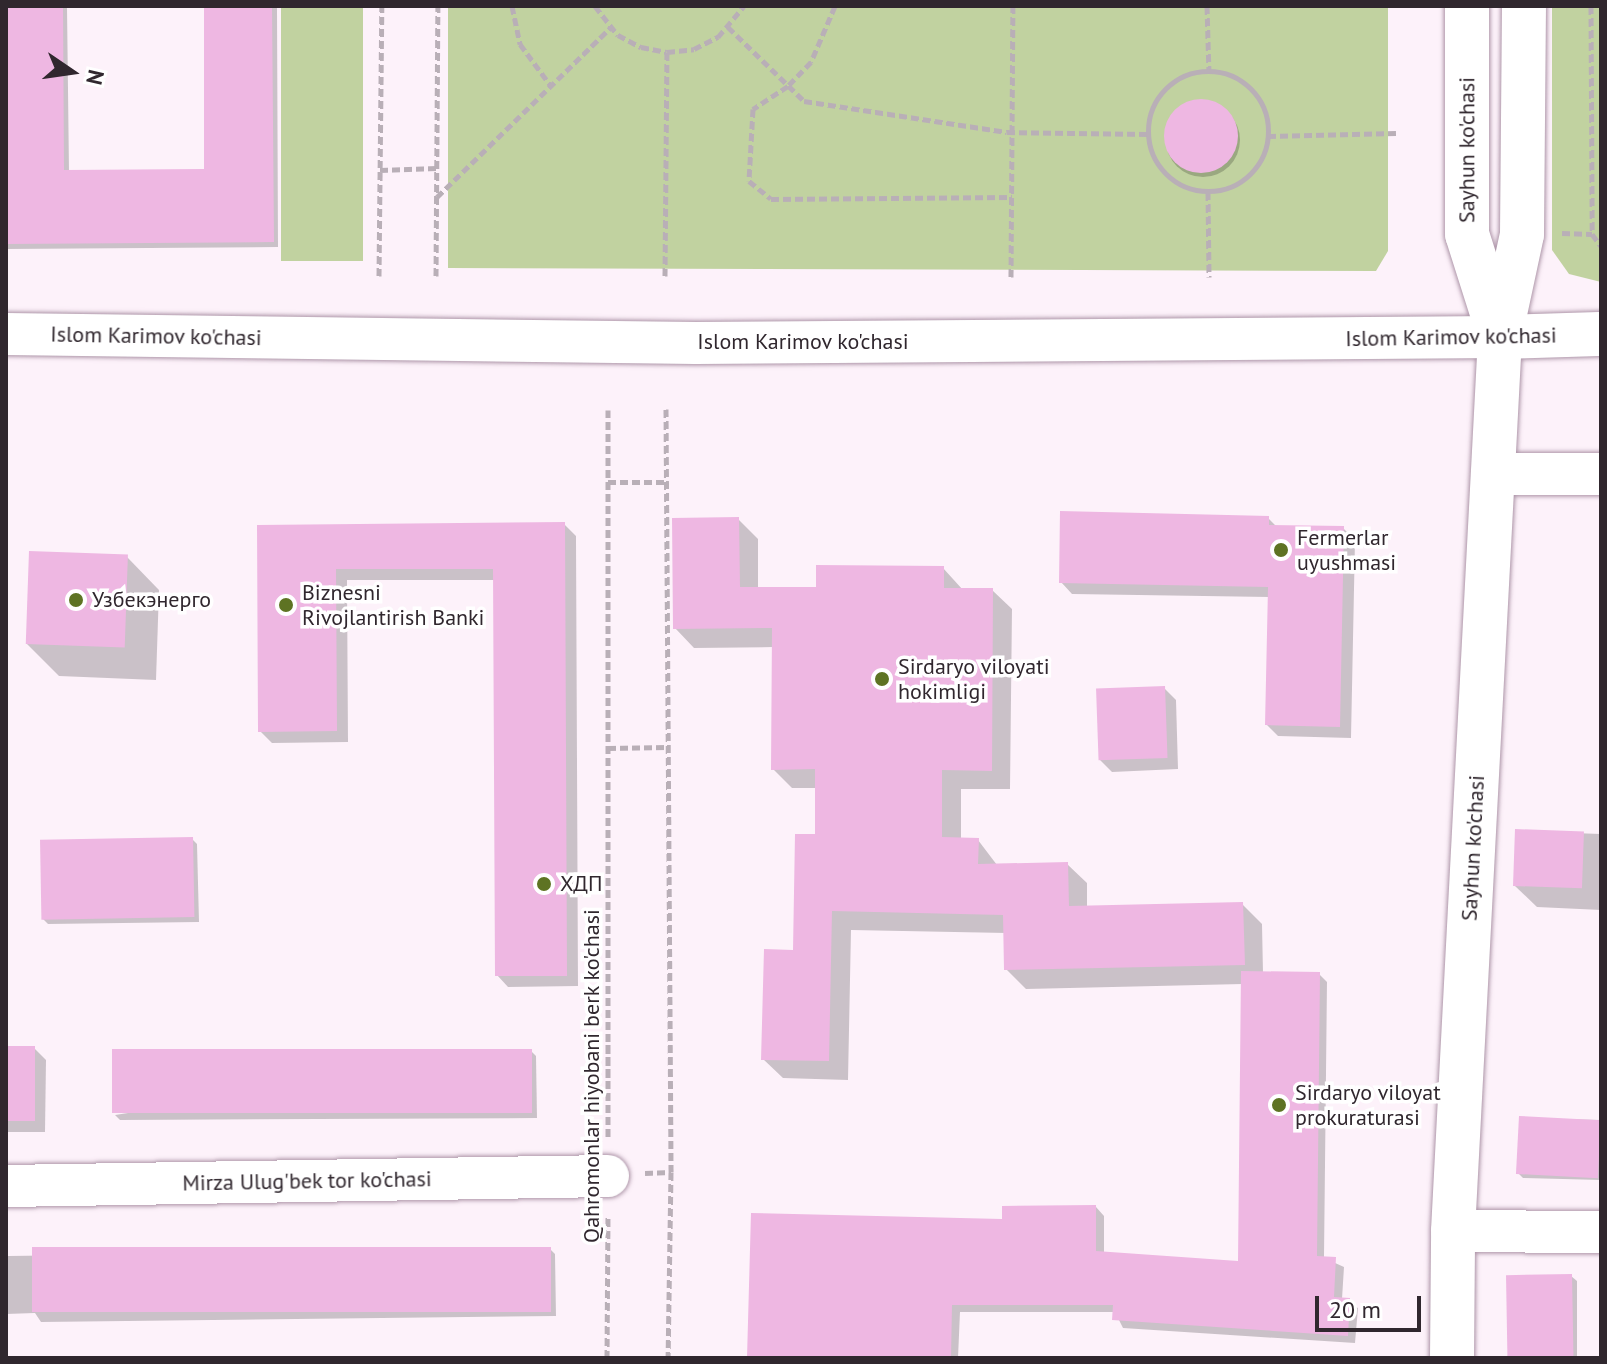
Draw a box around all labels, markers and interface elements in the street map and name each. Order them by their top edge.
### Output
north arrow [32,32,112,112]
text: N [80,67,111,88]
street label: Sayhun ko'chasi [1454,77,1480,223]
street label: Islom Karimov ko'chasi [50,321,262,351]
street label: Islom Karimov ko'chasi [1345,322,1557,352]
street label: Islom Karimov ko'chasi [697,329,909,355]
place label: Fermerlar uyushmasi [1297,524,1396,576]
marker: Fermerlar uyushmasi [1272,541,1290,559]
place label: Biznesni Rivojlantirish Banki [302,579,485,630]
place label: Узбекэнерго [92,587,211,613]
marker: Узбекэнерго [67,591,85,609]
marker: Biznesni Rivojlantirish Banki [277,596,295,614]
place label: Sirdaryo viloyati hokimligi [898,653,1050,704]
marker: Sirdaryo viloyati hokimligi [873,670,891,688]
street label: Sayhun ko'chasi [1456,774,1490,922]
place label: ХДП [560,871,602,897]
marker: ХДП [535,875,553,893]
street label: Qahromonlar hiyobani berk ko'chasi [579,909,605,1243]
place label: Sirdaryo viloyat prokuraturasi [1295,1079,1441,1130]
marker: Sirdaryo viloyat prokuraturasi [1270,1096,1288,1114]
street label: Mirza Ulug'bek tor ko'chasi [182,1166,432,1196]
scale bar [1319,1280,1425,1330]
text: 20 m [1329,1294,1381,1325]

